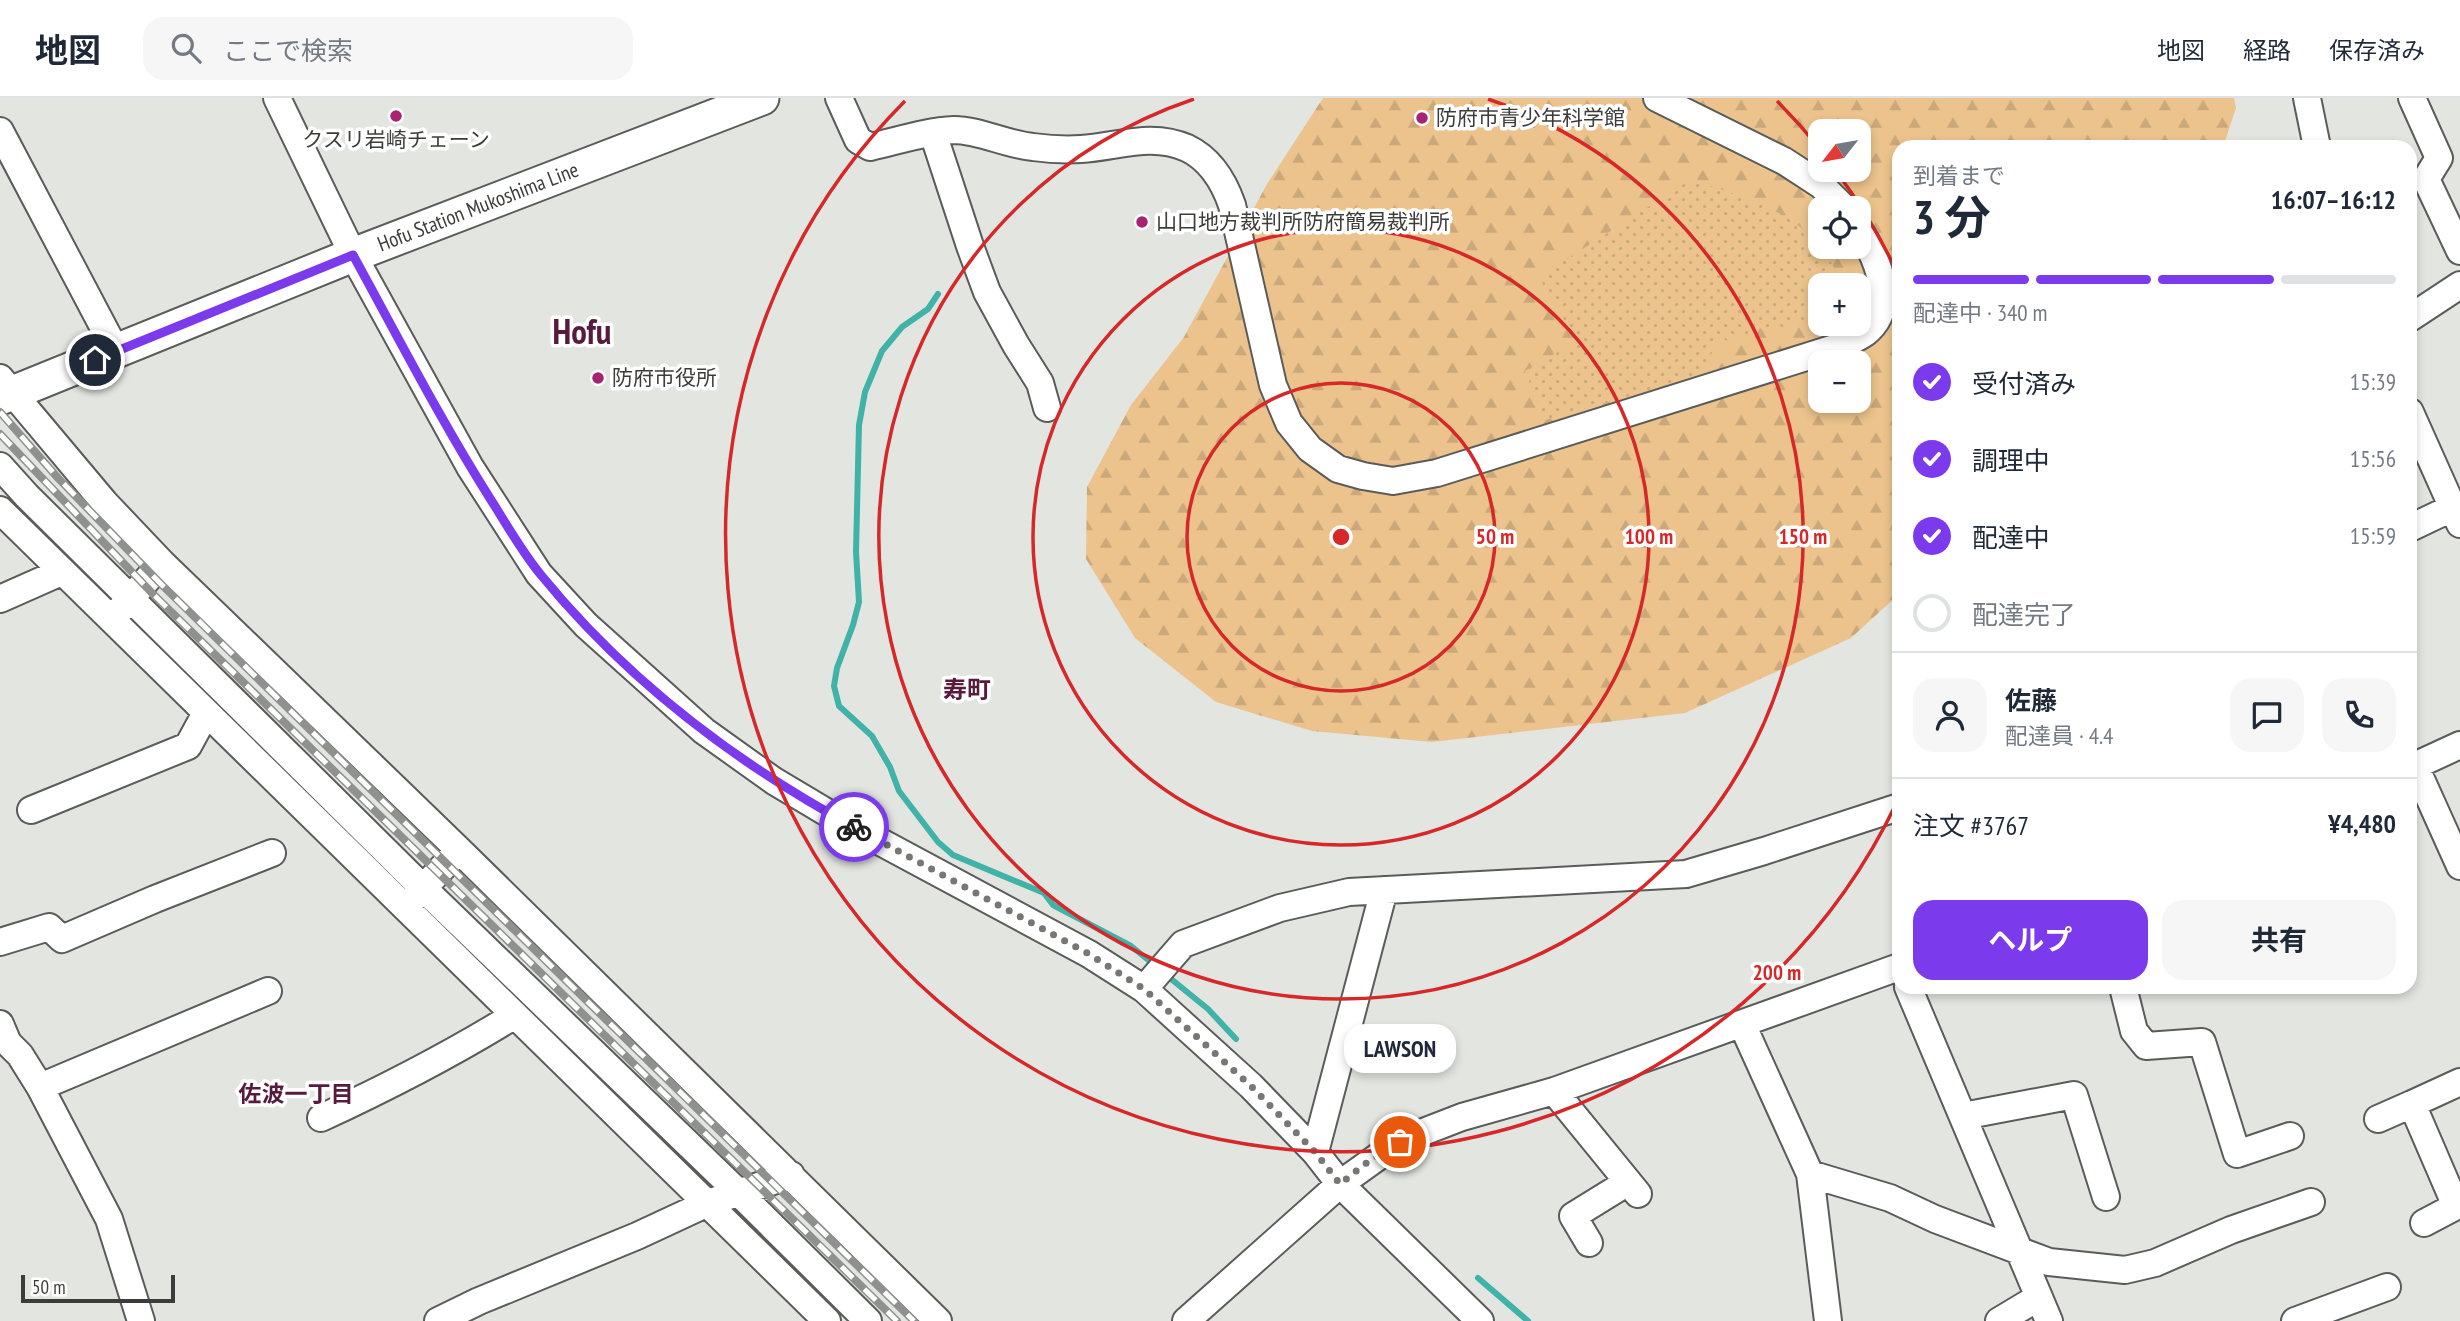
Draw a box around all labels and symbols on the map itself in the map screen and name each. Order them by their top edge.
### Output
place label: 防府市青少年科学館 [1436,104,1625,131]
marker: クスリ岩崎チェーン [388,108,404,124]
marker: 防府市青少年科学館 [1414,110,1430,126]
north arrow [1808,119,1871,182]
place label: クスリ岩崎チェーン [302,126,490,153]
street label: Hofu Station Mukoshima Line [373,156,582,257]
place label: 山口地方裁判所防府簡易裁判所 [1156,208,1450,235]
marker: 山口地方裁判所防府簡易裁判所 [1134,214,1150,230]
district label: Hofu [553,308,611,354]
pin [65,330,125,390]
place label: 防府市役所 [612,364,717,391]
marker: 防府市役所 [590,370,606,386]
text: 50 m [1476,523,1514,550]
text: 100 m [1625,523,1673,550]
text: 150 m [1779,523,1827,550]
centre of rings [1329,525,1353,549]
district label: 寿町 [943,674,991,705]
courier [819,792,889,862]
text: 200 m [1753,959,1801,986]
callout: LAWSON [1344,1023,1456,1072]
district label: 佐波一丁目 [239,1079,354,1108]
pin [1370,1112,1430,1172]
scale bar [21,1272,175,1304]

